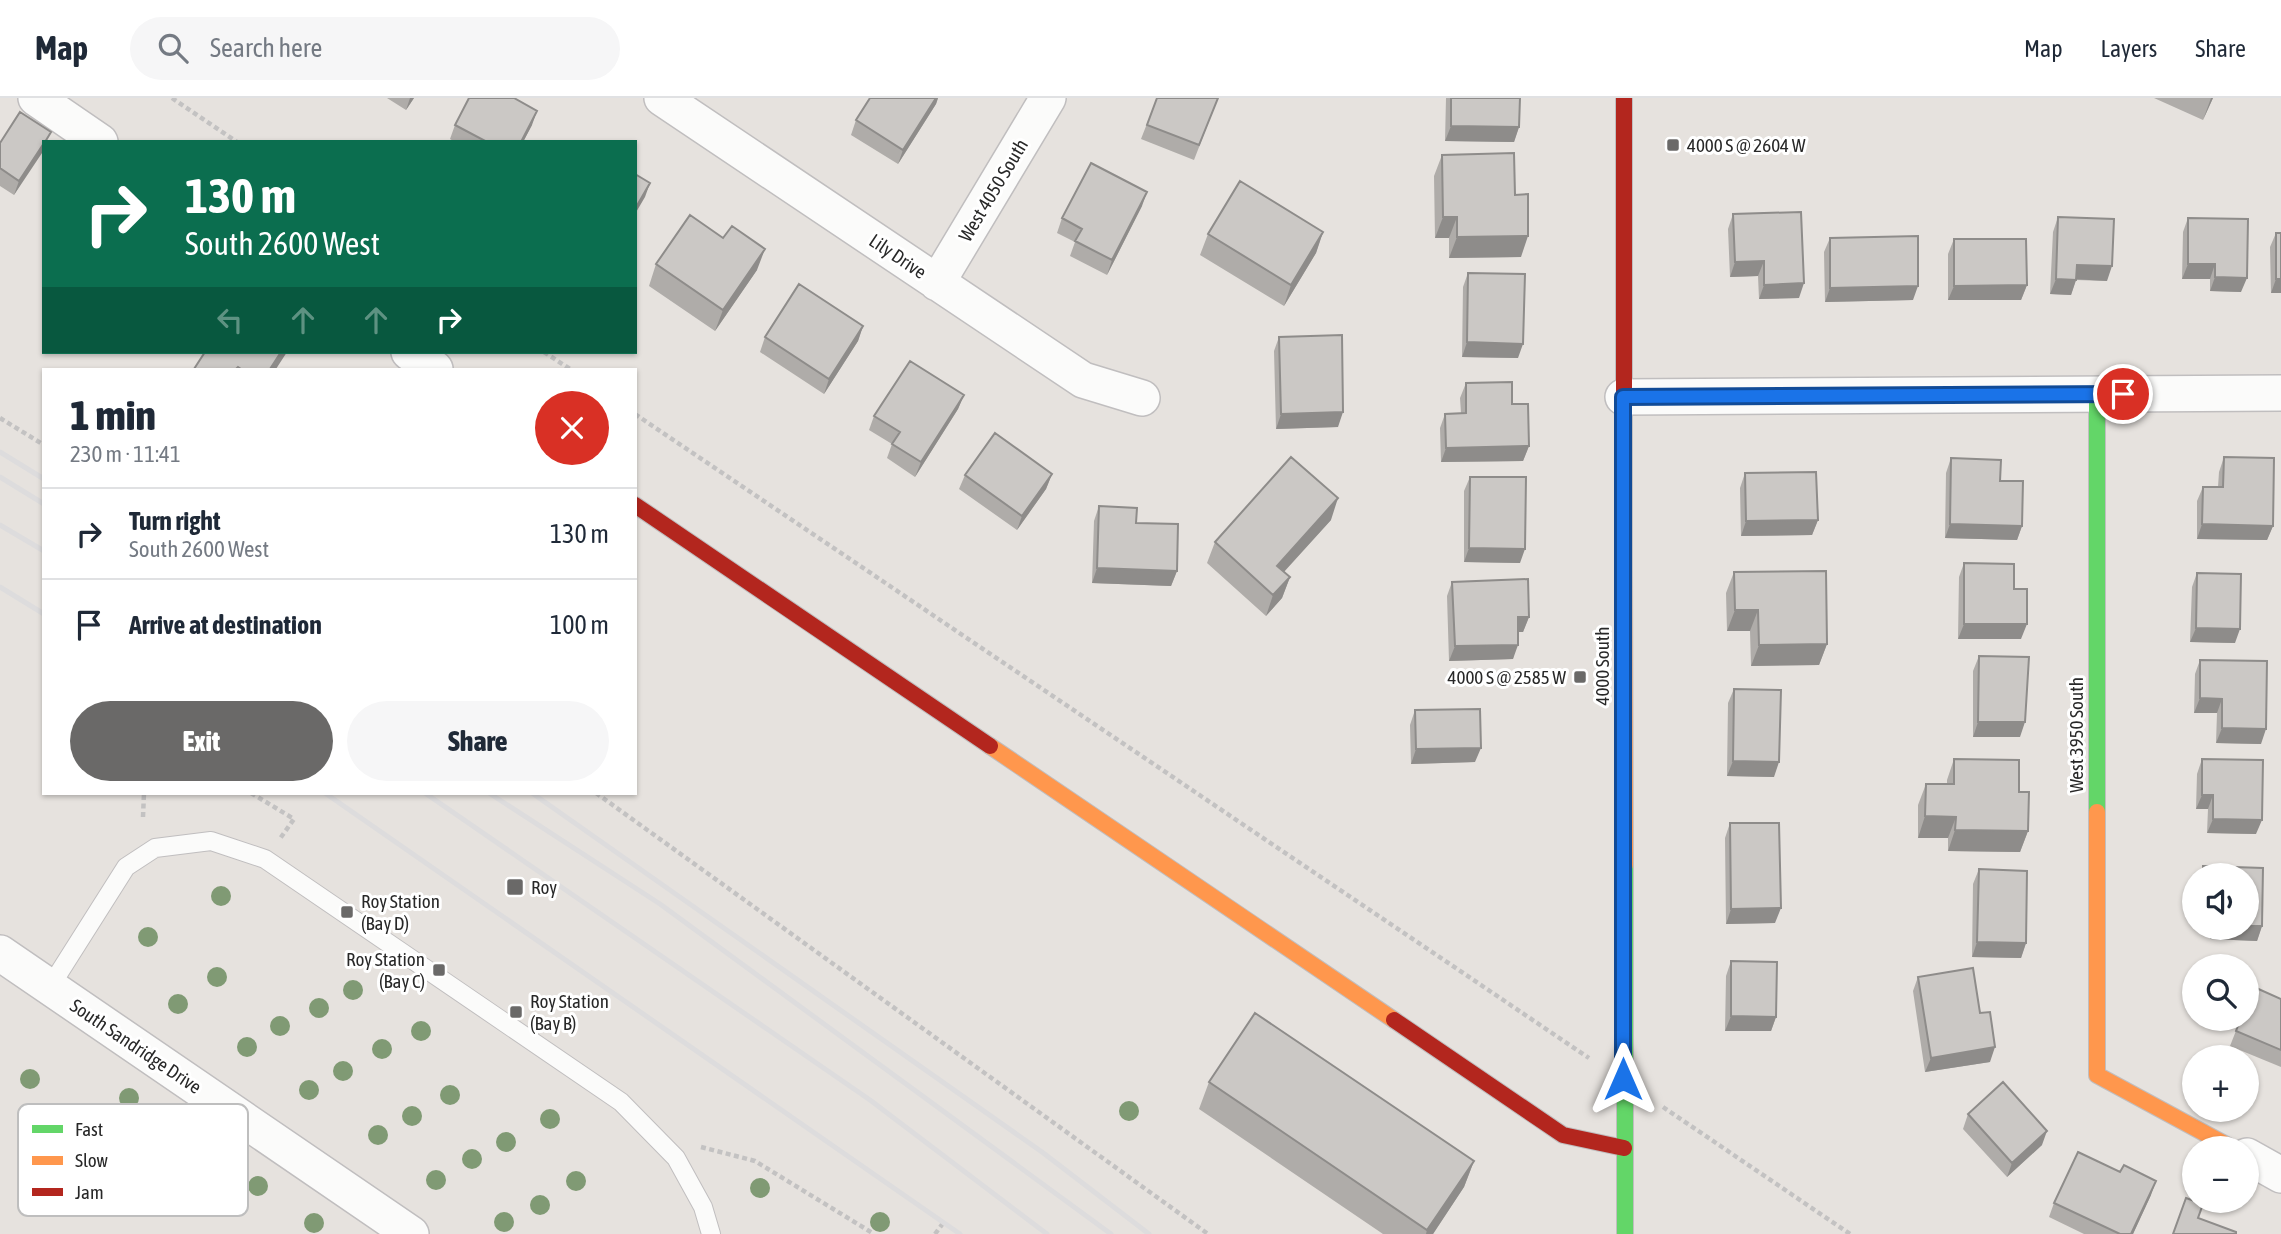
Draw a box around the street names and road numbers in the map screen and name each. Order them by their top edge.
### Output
street label: West 4050 South [954,135,1032,245]
street label: Lily Drive [865,229,931,283]
street label: 4000 South [1591,626,1613,706]
street label: West 3950 South [2065,677,2087,793]
street label: South Sandridge Drive [66,994,206,1098]

